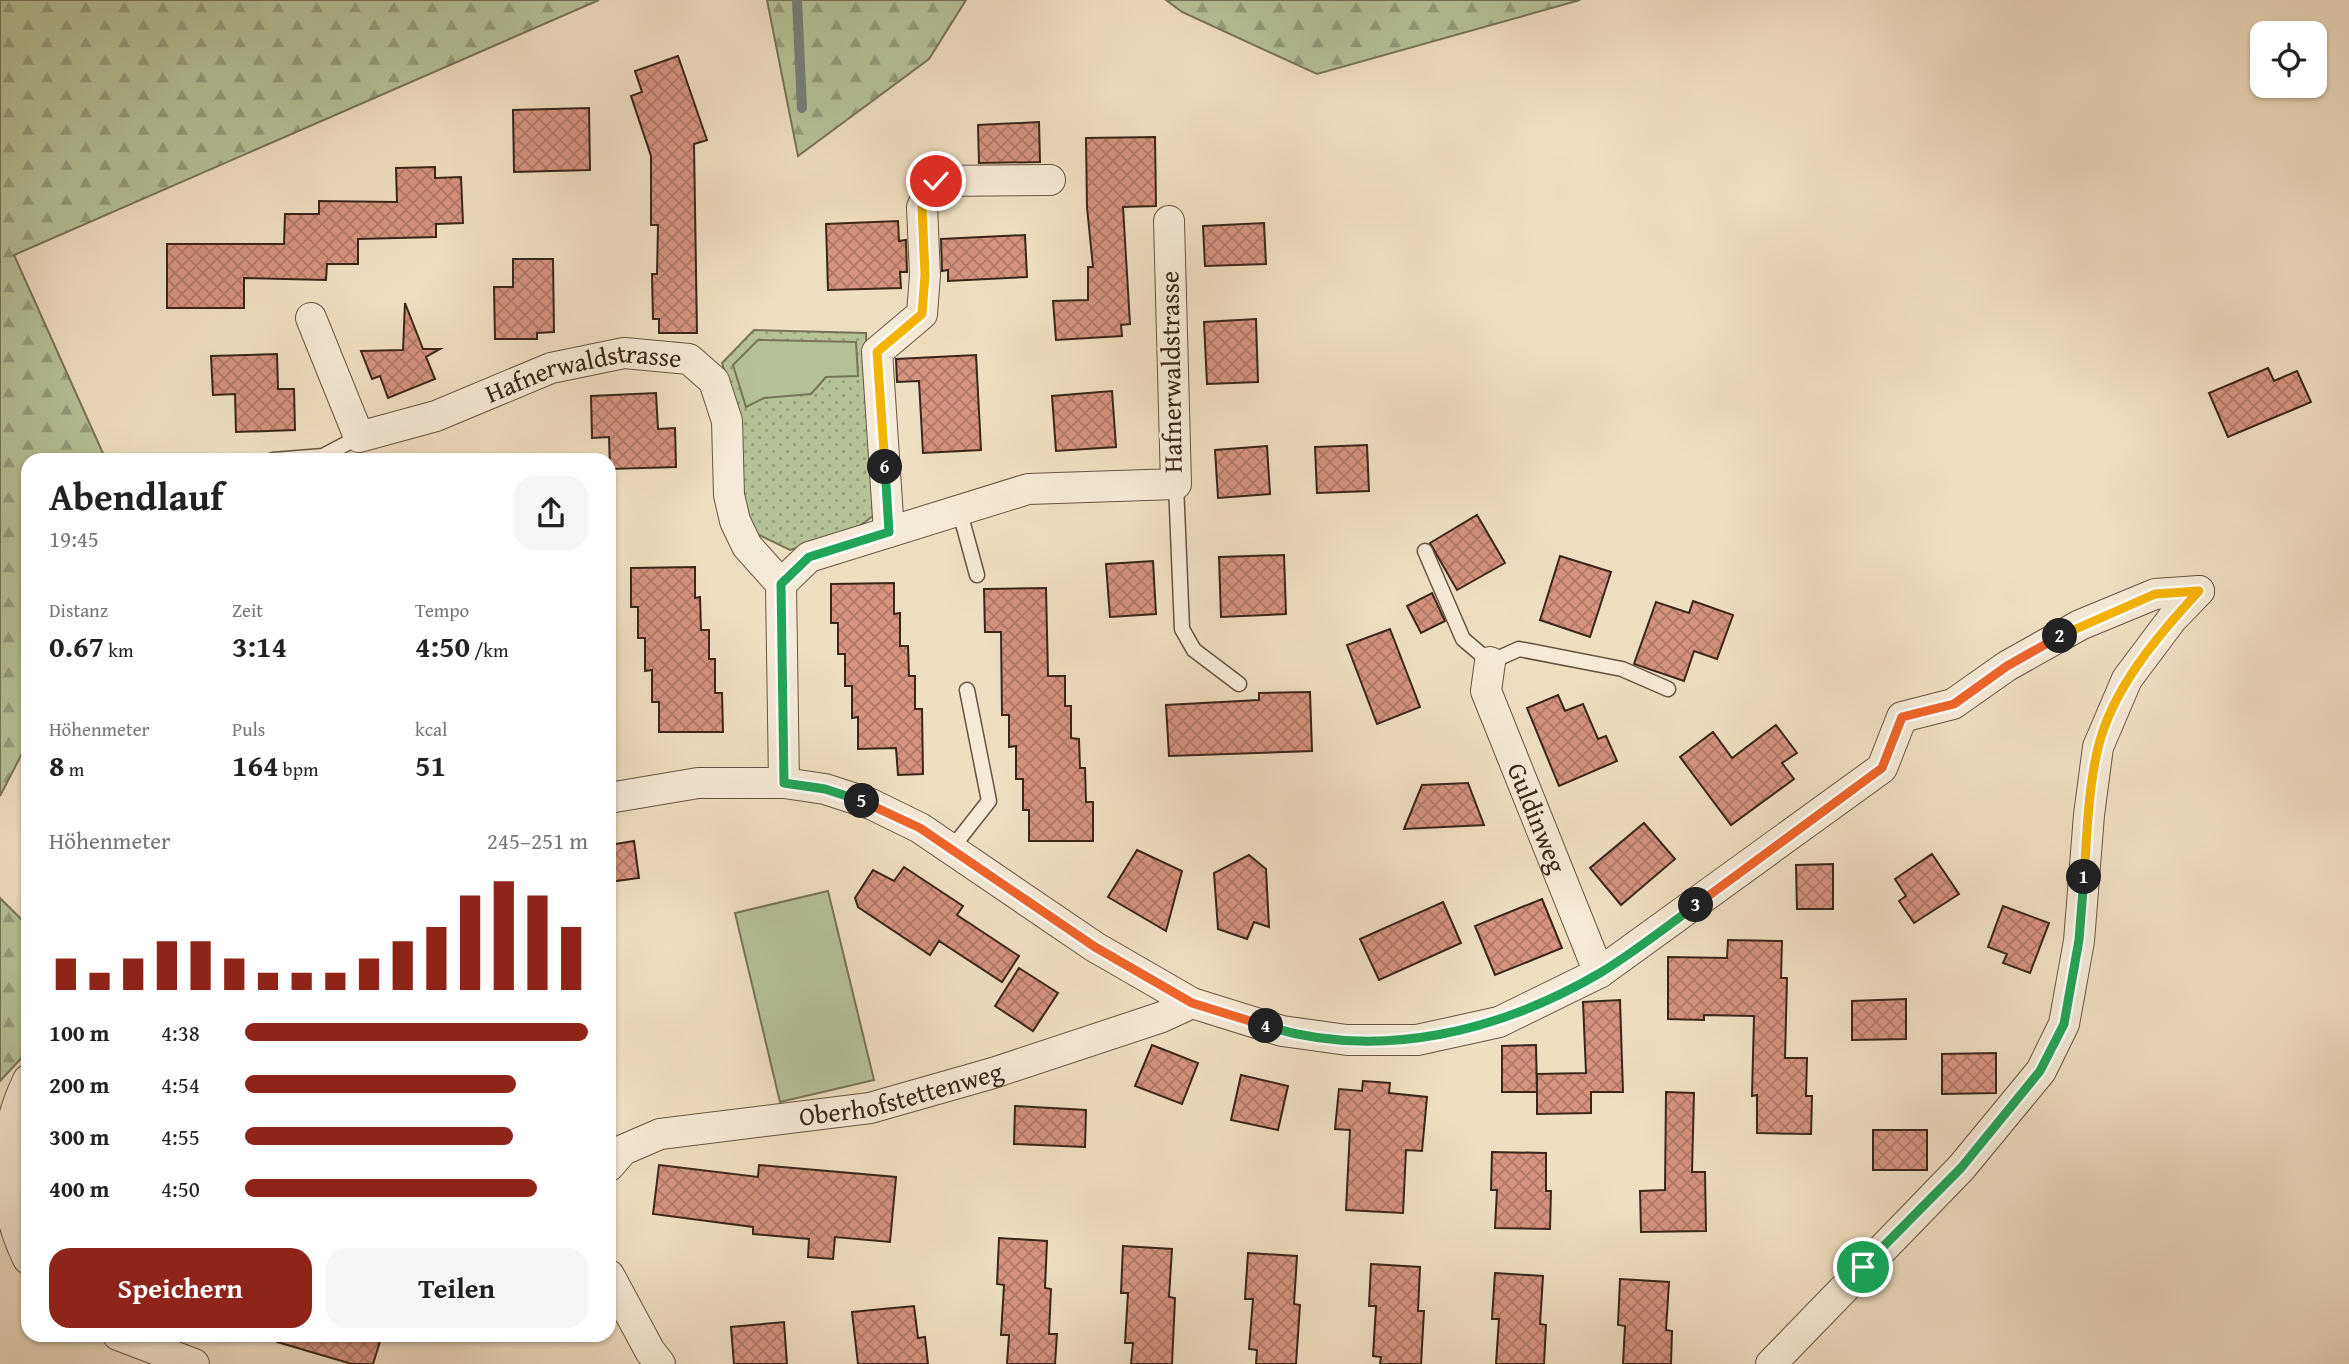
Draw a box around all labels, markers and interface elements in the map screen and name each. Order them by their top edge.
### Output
map controls [2250,21,2327,98]
button: locate [2250,21,2327,98]
pin [906,151,966,211]
icon: check [917,162,955,200]
street label: Hafnerwaldstrasse [1149,271,1192,473]
street label: Hafnerwaldstrasse [479,333,683,412]
pin: 6 [868,449,903,484]
text: 6 [880,452,889,480]
text: Abendlauf [49,468,223,524]
button: share [514,476,588,550]
text: 19:45 [49,522,99,555]
text: Distanz [49,596,108,624]
text: Zeit [232,596,263,624]
text: Tempo [415,596,469,624]
pin: 2 [2042,618,2078,654]
text: 2 [2055,621,2064,649]
text: 0.67 [49,624,104,668]
text: 3:14 [232,624,287,668]
text: 4:50 [415,624,470,668]
text: km [104,636,133,664]
text: /km [470,636,508,664]
text: Höhenmeter [49,715,149,743]
text: Puls [232,715,265,743]
text: kcal [415,715,447,743]
text: 8 [49,743,65,787]
text: 164 [232,743,279,787]
text: 51 [415,743,446,787]
text: m [65,755,84,783]
text: bpm [279,755,318,783]
street label: Guldinweg [1498,757,1577,879]
pin: 5 [844,784,880,818]
text: 5 [857,786,866,814]
text: Höhenmeter [49,824,171,857]
text: 245–251 m [487,824,588,857]
pin: 1 [2066,860,2102,894]
text: 1 [2079,862,2088,890]
pin: 3 [1678,888,1714,922]
text: 3 [1691,890,1700,918]
pin: 4 [1248,1009,1284,1044]
text: 4 [1261,1011,1270,1039]
text: 100 m [49,1016,110,1049]
text: 4:38 [161,1016,200,1049]
street label: Oberhofstettenweg [797,1051,1008,1136]
text: 200 m [49,1068,110,1101]
text: 4:54 [161,1068,200,1101]
text: 300 m [49,1120,110,1153]
text: 4:55 [161,1120,200,1153]
text: 400 m [49,1172,110,1205]
text: 4:50 [161,1172,200,1205]
pin [1833,1237,1893,1297]
button: Speichern [49,1248,312,1328]
button: Teilen [326,1248,588,1328]
icon: arrive [1844,1248,1882,1286]

